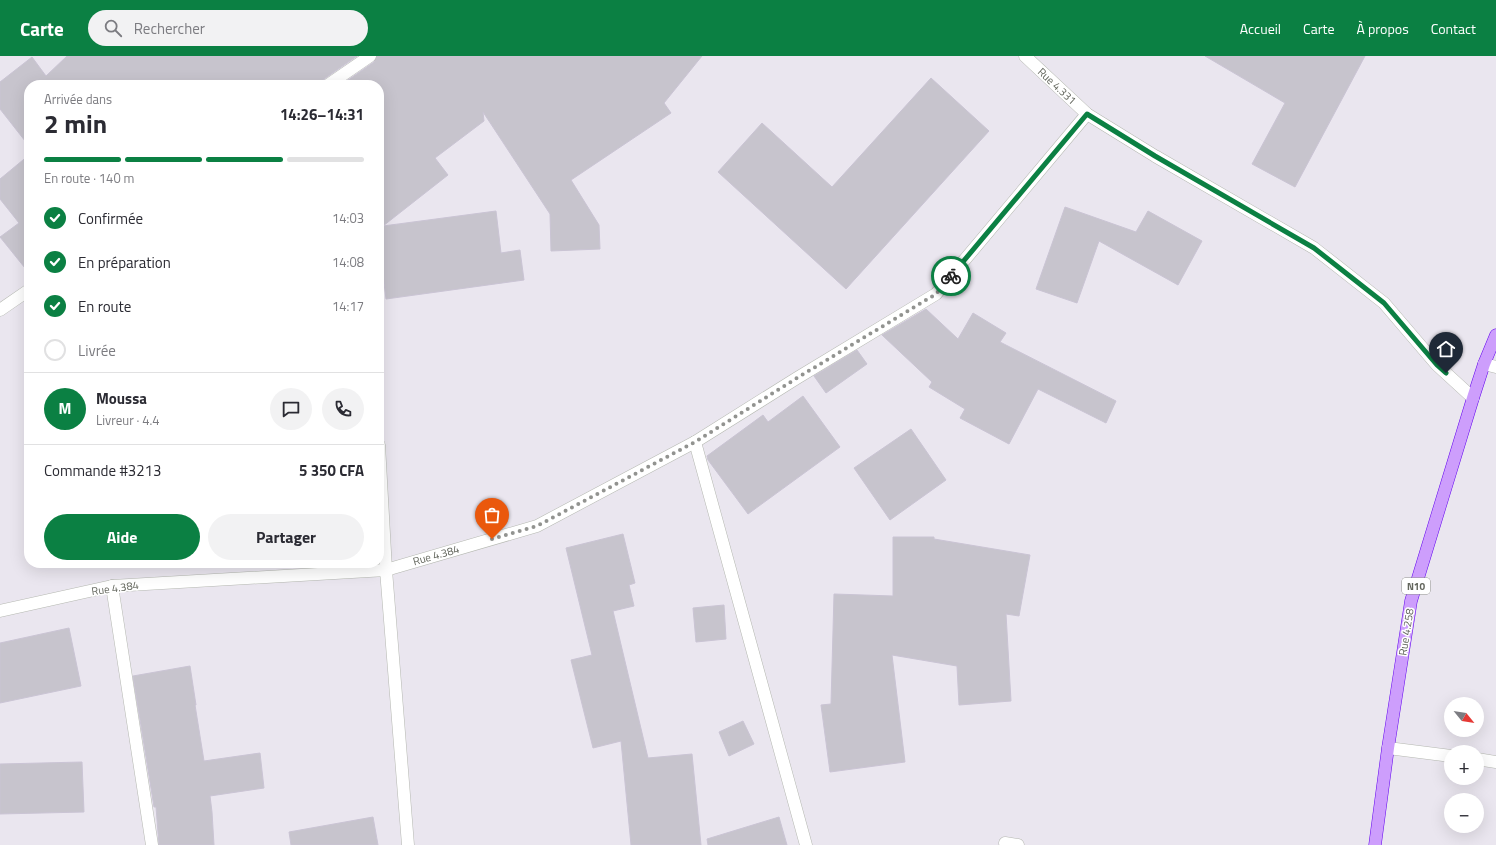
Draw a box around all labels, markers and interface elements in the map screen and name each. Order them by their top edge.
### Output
search box [88,10,368,46]
text: Carte [20,14,64,43]
icon: search [102,17,124,39]
text: Rechercher [134,17,205,40]
text: Accueil [1240,18,1281,39]
text: Carte [1303,18,1335,39]
text: À propos [1357,18,1409,39]
text: Contact [1431,18,1476,39]
street label: Rue 4.331 [1034,64,1080,108]
text: Arrivée dans [44,89,112,109]
text: 14:26–14:31 [280,103,364,126]
text: 2 min [44,104,107,143]
text: En route · 140 m [44,168,134,188]
icon: check [44,207,66,229]
text: Confirmée [78,207,143,230]
text: 14:03 [332,208,364,228]
icon: check [44,251,66,273]
text: En préparation [78,251,171,274]
text: 14:08 [332,252,364,272]
courier [931,256,971,296]
icon: bike [940,265,962,287]
icon: check [44,295,66,317]
text: En route [78,295,131,318]
text: 14:17 [332,296,364,316]
pin [1429,332,1463,373]
icon: home [1435,338,1457,360]
text: Livrée [78,339,116,362]
text: Moussa [96,387,147,410]
button: chat [270,388,312,430]
button: phone [322,388,364,430]
text: M [59,397,71,420]
text: Livreur · 4.4 [96,410,160,430]
text: Commande #3213 [44,459,161,482]
text: 5 350 CFA [299,459,364,482]
pin [475,498,509,539]
icon: bag [481,504,503,526]
button: Aide [44,514,200,560]
button: Partager [208,514,364,560]
street label: Rue 4.384 [411,541,461,569]
street label: Rue 4.384 [90,577,140,599]
road number: N10 [1402,578,1430,594]
street label: Rue 4.258 [1394,607,1418,657]
north arrow [1444,697,1484,737]
map controls [1444,697,1484,833]
button: + [1444,745,1484,785]
button: − [1444,793,1484,833]

